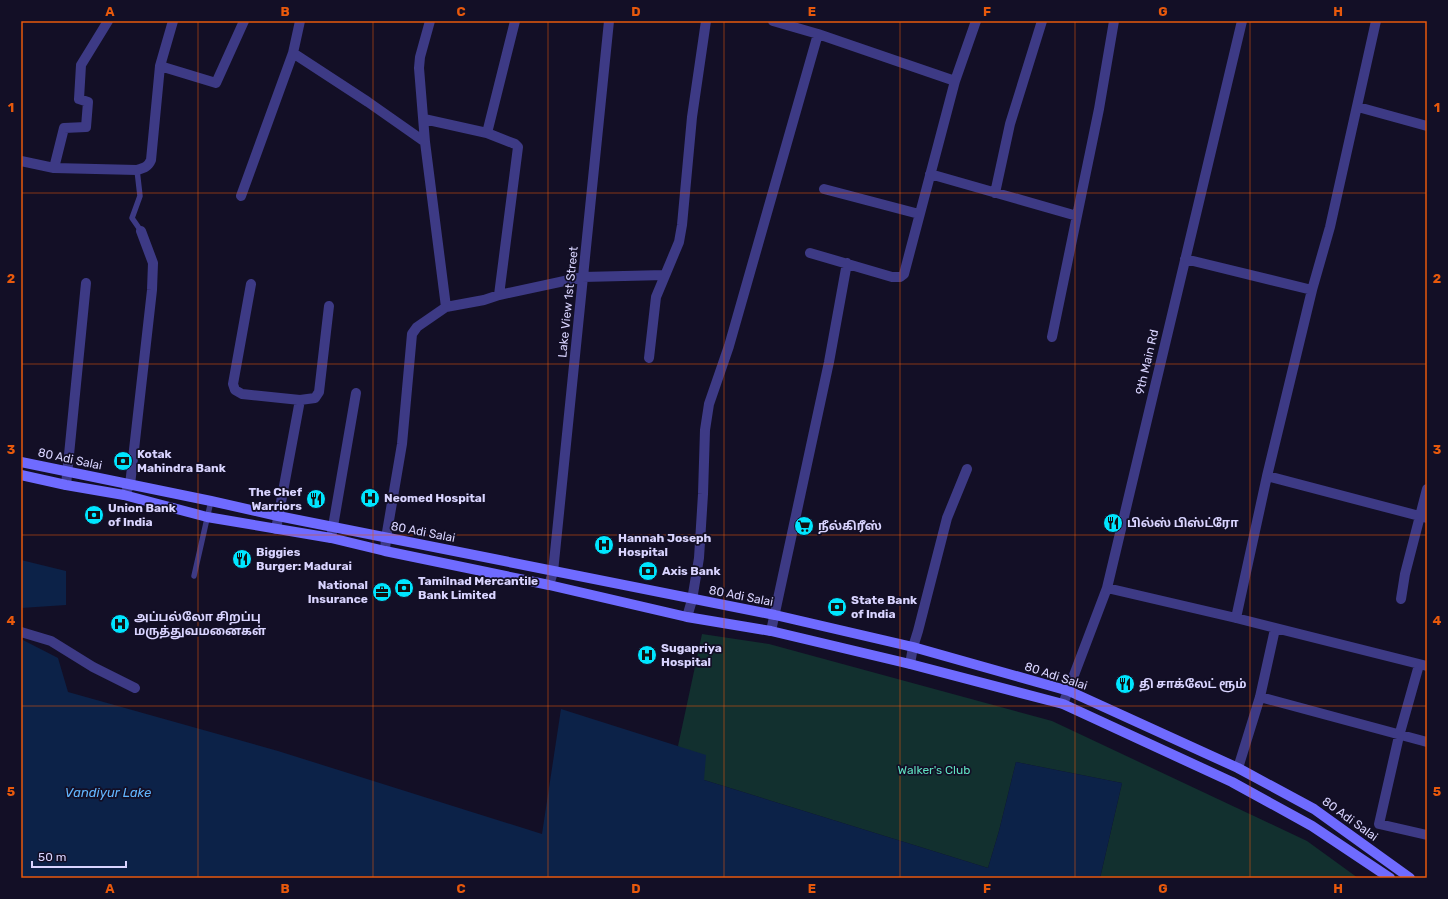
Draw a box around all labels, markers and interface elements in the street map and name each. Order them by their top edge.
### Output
text: A [105,4,115,19]
text: B [280,4,290,19]
text: C [456,4,466,19]
text: D [631,4,641,19]
text: E [808,4,816,19]
text: F [983,4,991,19]
text: G [1158,4,1168,19]
text: H [1333,4,1343,19]
text: 1 [8,100,14,115]
text: 1 [1434,100,1440,115]
street label: Lake View 1st Street [555,245,581,358]
text: 2 [7,271,15,286]
text: 2 [1433,271,1441,286]
street label: 9th Main Rd [1133,328,1161,396]
text: 3 [7,442,16,457]
text: 3 [1433,442,1442,457]
street label: 80 Adi Salai [37,445,104,473]
place label: Kotak Mahindra Bank [137,447,226,475]
bank icon: Kotak Mahindra Bank [112,450,134,472]
place label: The Chef Warriors [249,485,303,513]
hospital icon: Neomed Hospital [359,487,381,509]
restaurant icon: The Chef Warriors [305,488,327,510]
place label: Neomed Hospital [384,491,485,505]
place label: Union Bank of India [108,501,176,529]
bank icon: Union Bank of India [83,504,105,526]
restaurant icon: பில்ஸ் பிஸ்ட்ரோ [1102,512,1124,534]
supermarket icon: நீல்கிரீஸ் [793,515,815,537]
place label: பில்ஸ் பிஸ்ட்ரோ [1127,516,1239,530]
street label: 80 Adi Salai [390,519,457,545]
place label: நீல்கிரீஸ் [818,519,882,534]
place label: Hannah Joseph Hospital [618,531,712,559]
hospital icon: Hannah Joseph Hospital [593,534,615,556]
place label: Biggies Burger: Madurai [256,545,352,573]
restaurant icon: Biggies Burger: Madurai [231,548,253,570]
bank icon: Axis Bank [637,560,659,582]
place label: Axis Bank [662,564,721,578]
place label: Tamilnad Mercantile Bank Limited [418,574,538,602]
bank icon: Tamilnad Mercantile Bank Limited [393,577,415,599]
place label: National Insurance [308,578,368,606]
office icon: National Insurance [371,581,393,603]
street label: 80 Adi Salai [708,583,775,609]
place label: State Bank of India [851,593,917,621]
bank icon: State Bank of India [826,596,848,618]
place label: அப்பல்லோ சிறப்பு மருத்துவமனைகள் [134,610,266,640]
text: 4 [7,613,16,628]
hospital icon: அப்பல்லோ சிறப்பு மருத்துவமனைகள் [109,613,131,635]
text: 4 [1433,613,1442,628]
place label: Sugapriya Hospital [661,641,722,669]
hospital icon: Sugapriya Hospital [636,644,658,666]
street label: 80 Adi Salai [1023,659,1089,693]
restaurant icon: தி சாக்லேட் ரூம் [1114,673,1136,695]
place label: தி சாக்லேட் ரூம் [1139,677,1246,693]
park label: Walker's Club [898,763,970,777]
text: 5 [7,784,15,799]
text: 5 [1433,784,1441,799]
water label: Vandiyur Lake [65,785,151,800]
street label: 80 Adi Salai [1319,794,1381,844]
scale bar [32,843,126,869]
text: 50 m [38,850,66,864]
text: A [105,881,115,896]
text: B [280,881,290,896]
text: C [456,881,466,896]
text: D [631,881,641,896]
text: E [808,881,816,896]
text: F [983,881,991,896]
text: G [1158,881,1168,896]
text: H [1333,881,1343,896]

